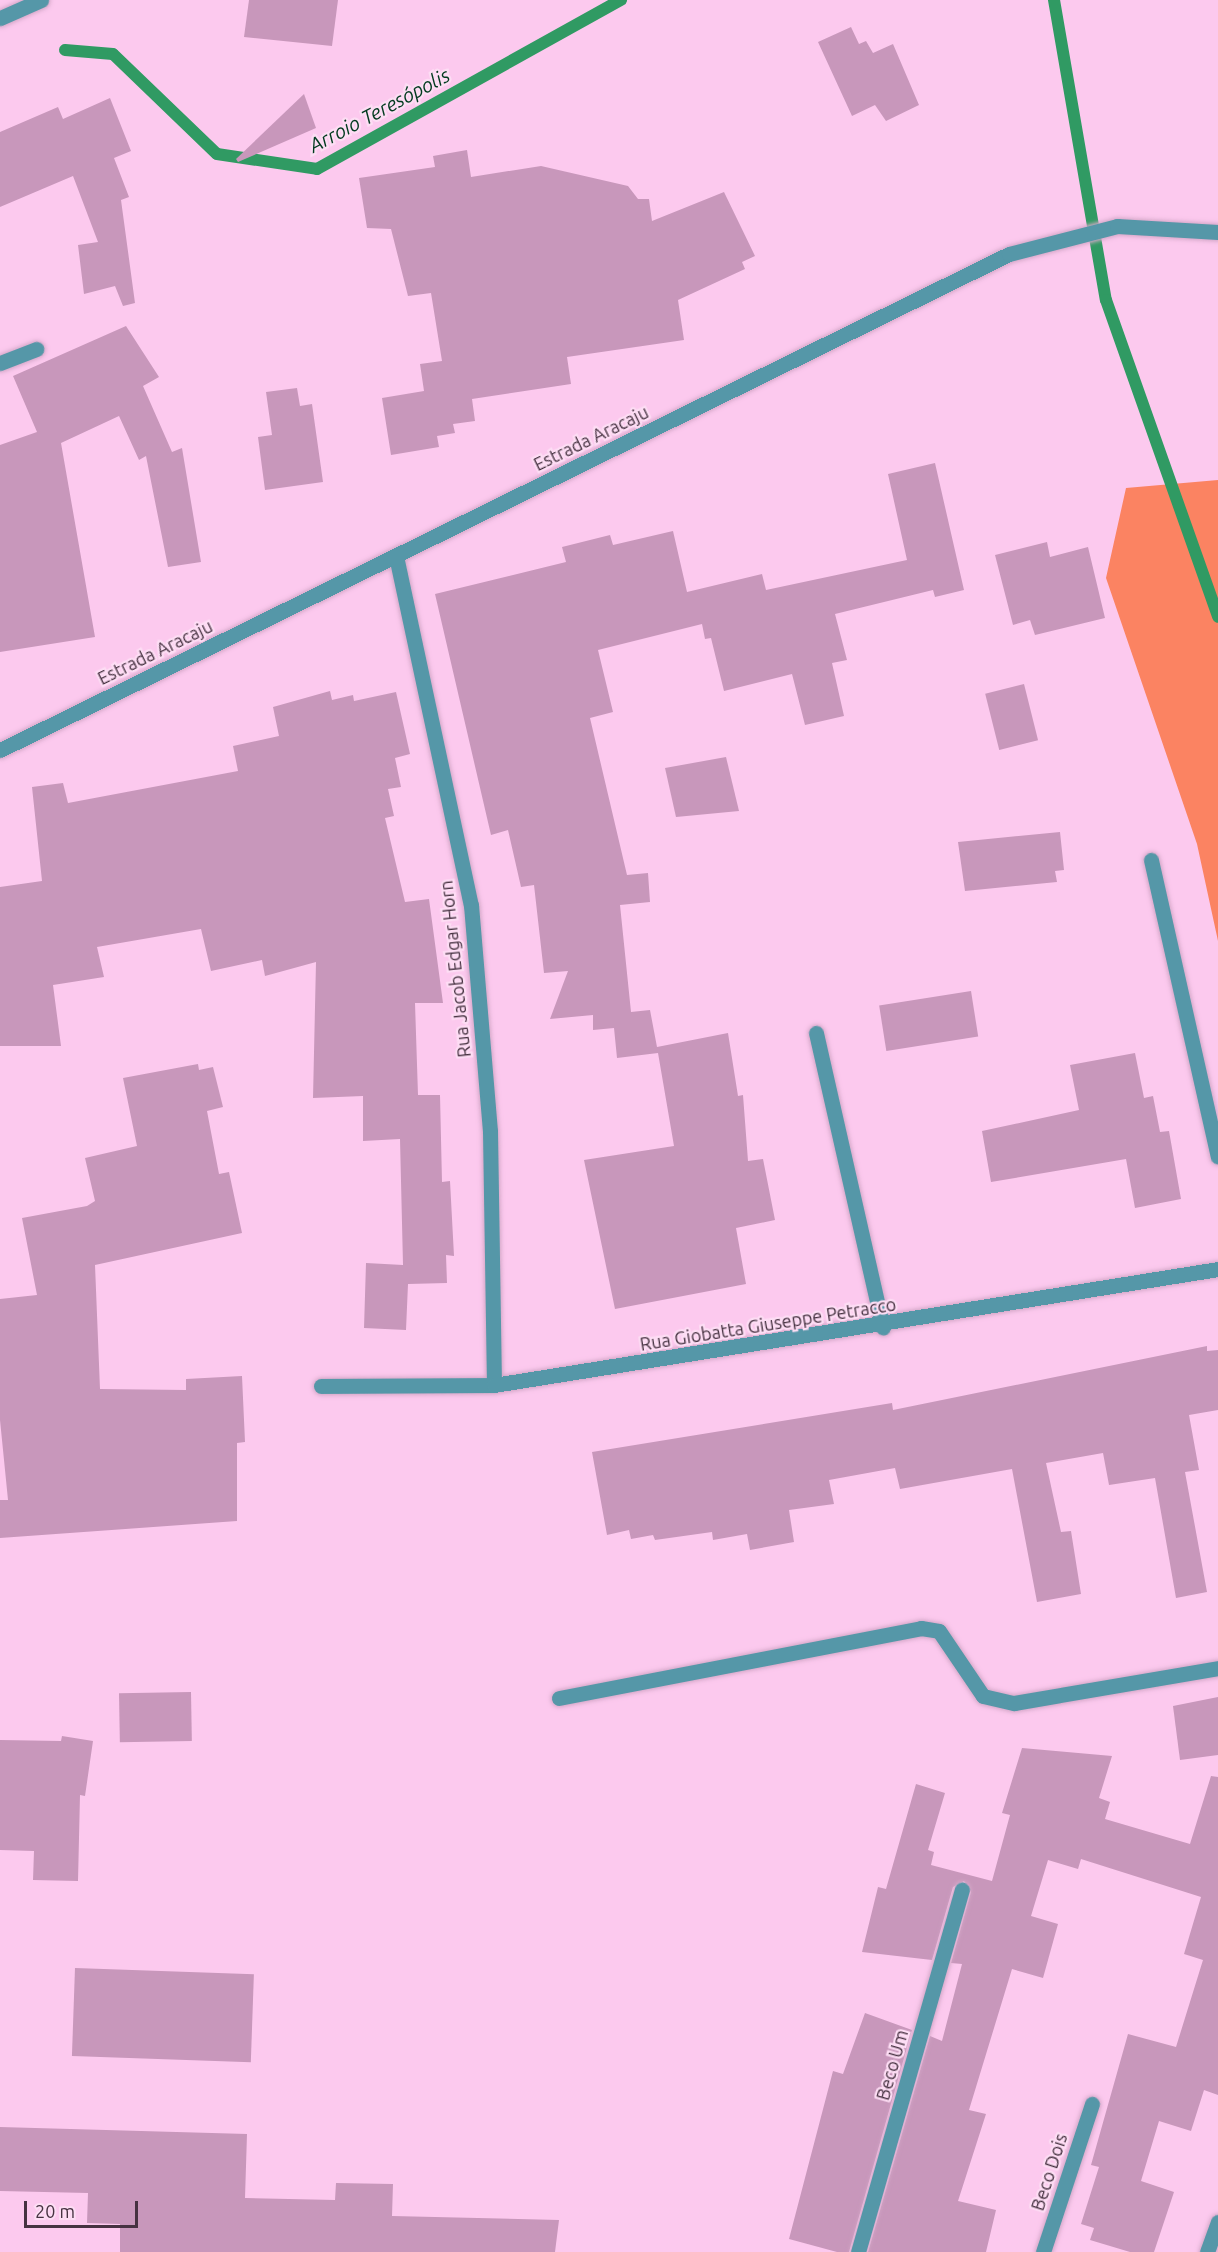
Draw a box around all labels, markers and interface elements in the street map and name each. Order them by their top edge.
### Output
water label: Arroio Teresópolis [304,63,454,157]
street label: Estrada Aracaju [530,401,652,475]
street label: Estrada Aracaju [94,615,216,689]
street label: Rua Jacob Edgar Horn [435,880,475,1058]
street label: Rua Giobatta Giuseppe Petracco [638,1293,898,1355]
street label: Beco Um [872,2027,912,2103]
street label: Beco Dois [1026,2131,1072,2213]
scale bar [27,2189,141,2227]
text: 20 m [35,2201,75,2221]

